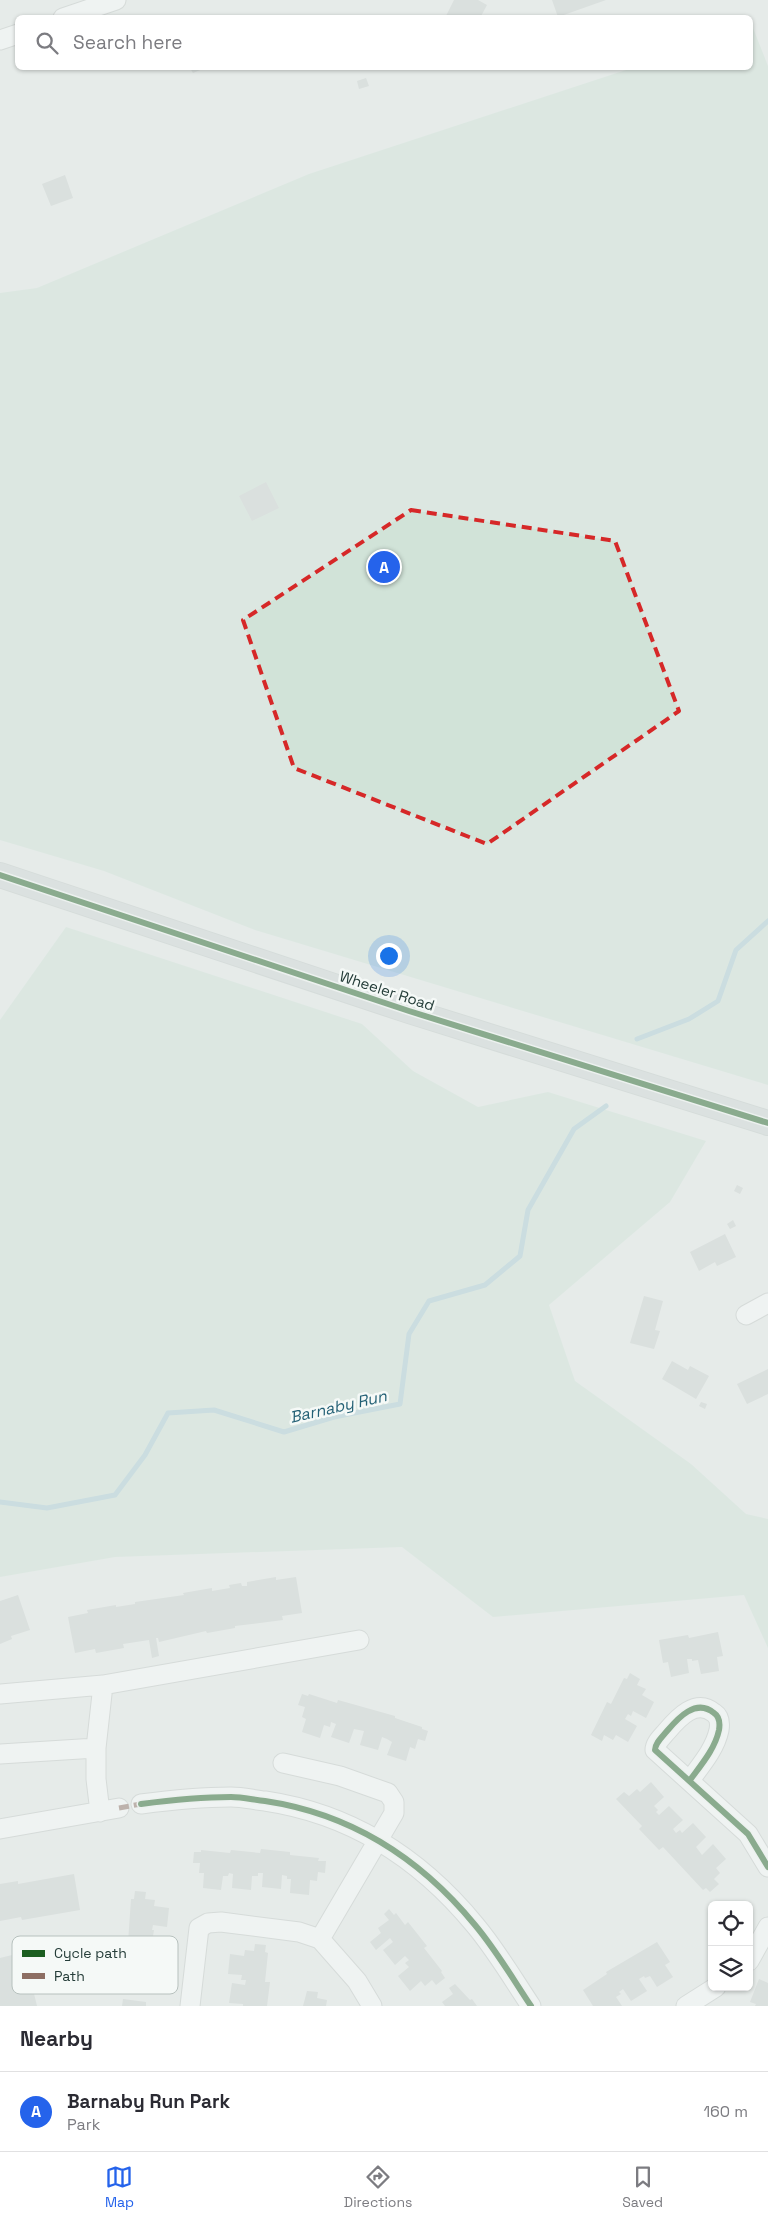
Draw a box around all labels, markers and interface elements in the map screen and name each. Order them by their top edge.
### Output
search box [15,15,753,70]
icon: search [33,29,61,57]
text: Search here [73,30,183,55]
pin: A [368,548,400,586]
your location [376,943,402,969]
street label: Wheeler Road [337,966,437,1015]
water label: Barnaby Run [288,1385,390,1428]
map controls [708,1901,753,1991]
button: locate [708,1901,753,1946]
legend [12,1936,178,1994]
text: Cycle path [54,1944,127,1962]
button: layers [708,1946,753,1991]
text: Path [54,1967,85,1985]
text: Nearby [20,2025,93,2052]
text: Barnaby Run Park [67,2089,230,2114]
text: A [31,2101,41,2122]
text: 160 m [703,2101,748,2122]
text: Park [67,2114,100,2135]
tab: Map [105,2163,134,2211]
tab: Directions [344,2163,412,2211]
tab: Saved [622,2163,663,2211]

